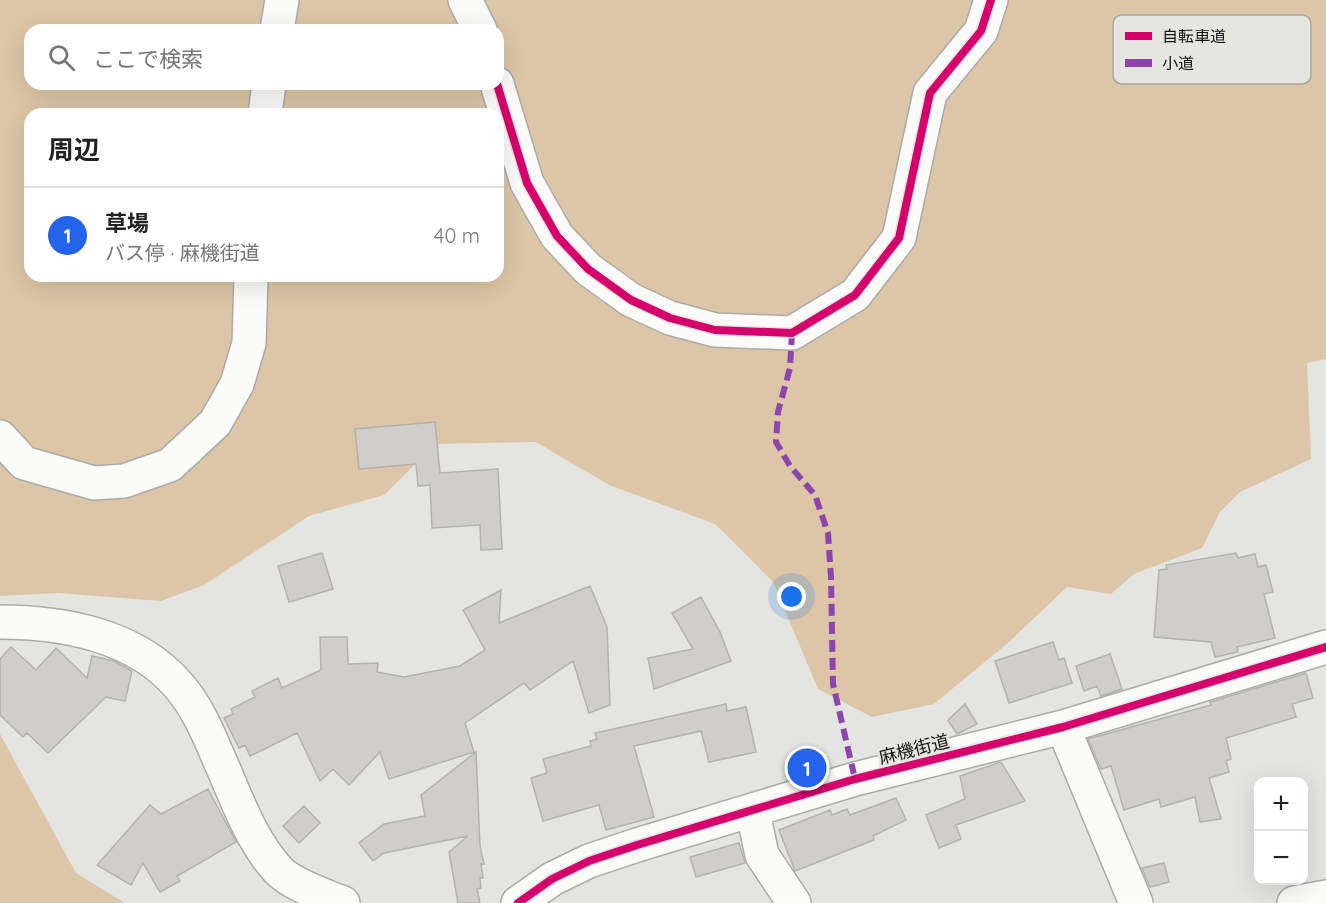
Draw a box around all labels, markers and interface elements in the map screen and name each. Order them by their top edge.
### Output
legend [1113,15,1311,84]
search box [24,24,504,90]
text: 自転車道 [1162,26,1226,46]
icon: search [45,41,78,74]
text: ここで検索 [93,45,203,73]
text: 小道 [1162,53,1194,73]
text: 周辺 [48,133,100,166]
text: 草場 [105,209,149,237]
text: 1 [64,223,71,248]
text: 40 m [434,223,480,248]
text: バス停 · 麻機街道 [105,240,260,265]
your location [777,582,806,611]
street label: 麻機街道 [876,729,952,769]
pin: 1 [788,746,826,790]
map controls [1254,777,1308,885]
button: + [1254,777,1308,831]
button: − [1254,831,1308,885]

